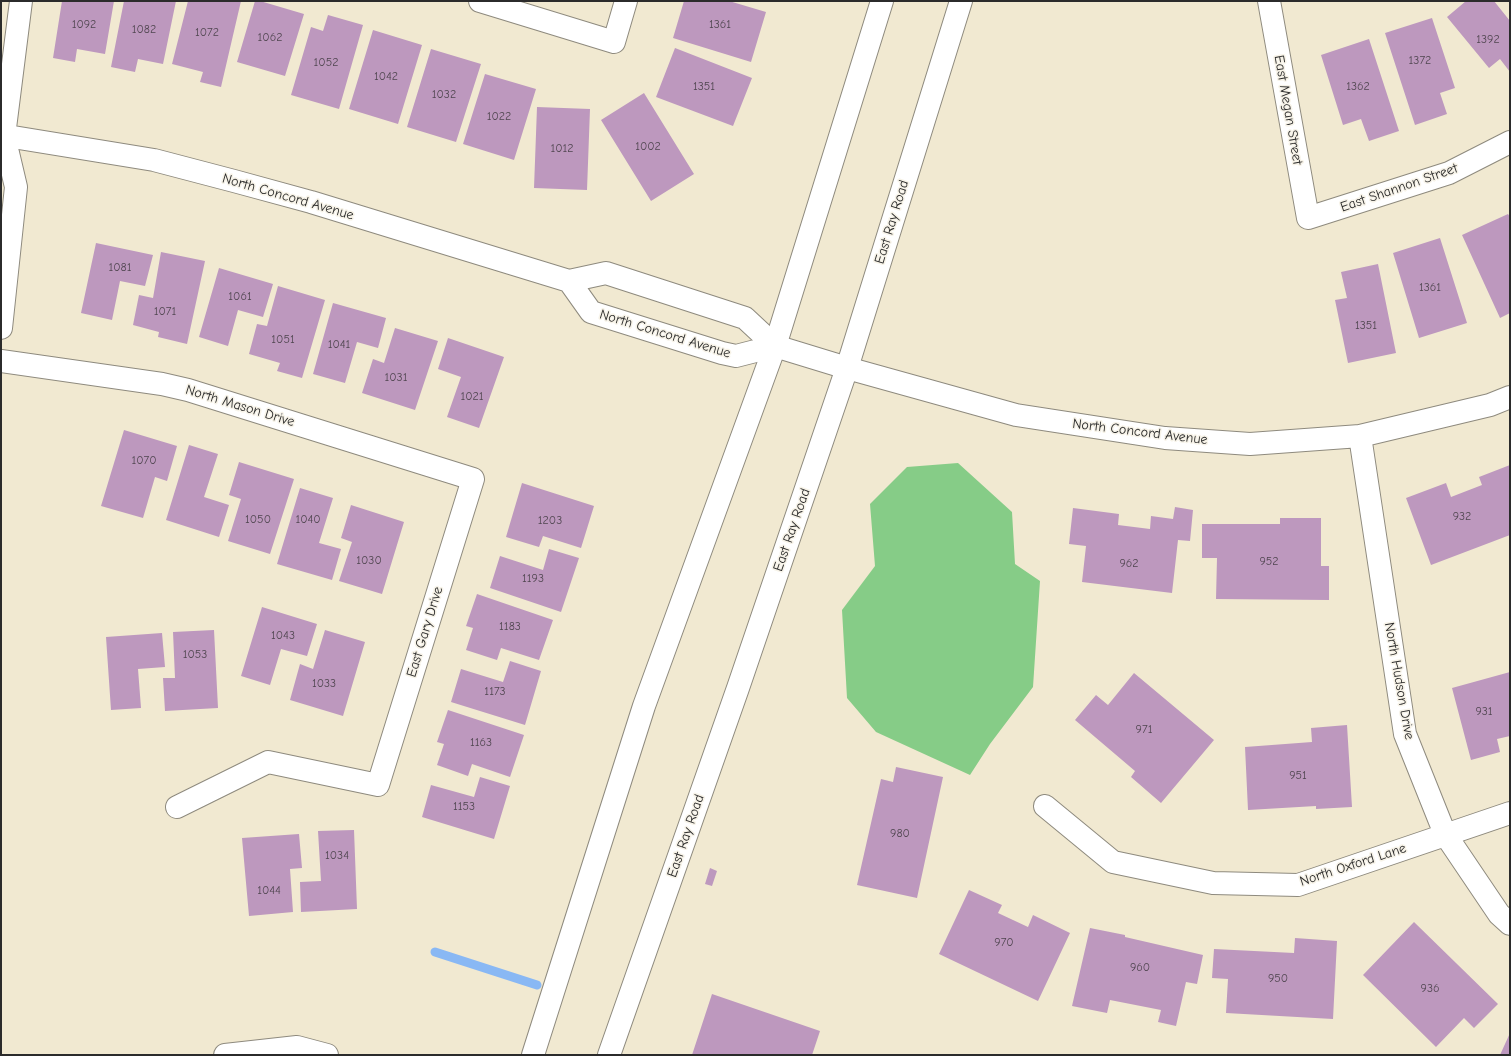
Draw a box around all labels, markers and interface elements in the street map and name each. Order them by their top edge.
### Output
house number: 1092 [72,18,96,32]
house number: 1361 [709,18,731,32]
house number: 1082 [132,23,156,37]
house number: 1072 [195,26,219,40]
house number: 1062 [258,31,282,45]
house number: 1392 [1476,33,1500,47]
street label: East Megan Street [1270,54,1306,166]
house number: 1372 [1409,54,1431,68]
house number: 1052 [314,56,338,70]
house number: 1042 [374,70,398,84]
house number: 1351 [693,80,715,94]
house number: 1362 [1346,80,1370,94]
house number: 1032 [432,88,456,102]
house number: 1022 [487,110,511,124]
house number: 1002 [635,140,661,154]
house number: 1012 [550,142,574,156]
street label: East Shannon Street [1338,160,1460,216]
street label: North Concord Avenue [220,170,356,224]
street label: East Ray Road [871,178,913,266]
house number: 1081 [109,261,131,275]
house number: 1361 [1419,281,1441,295]
house number: 1061 [228,290,252,304]
house number: 1071 [154,305,176,319]
street label: North Concord Avenue [597,306,733,362]
house number: 1351 [1355,319,1377,333]
house number: 1051 [271,333,295,347]
house number: 1041 [328,338,350,352]
house number: 1031 [385,371,407,385]
street label: North Mason Drive [183,381,297,431]
house number: 1021 [460,390,484,404]
street label: North Concord Avenue [1071,415,1209,449]
house number: 1070 [131,454,157,468]
street label: East Ray Road [770,486,814,574]
house number: 932 [1453,510,1471,524]
house number: 1050 [245,513,271,527]
house number: 1040 [295,513,321,527]
house number: 1203 [538,514,562,528]
house number: 1030 [356,554,382,568]
house number: 952 [1259,555,1279,569]
house number: 962 [1119,557,1139,571]
house number: 1193 [522,572,544,586]
street label: East Gary Drive [403,585,447,679]
house number: 1183 [499,620,521,634]
street label: North Hudson Drive [1380,621,1418,741]
house number: 1043 [271,629,295,643]
house number: 1053 [183,648,207,662]
house number: 1033 [312,677,336,691]
house number: 1173 [484,685,506,699]
house number: 931 [1475,705,1493,719]
house number: 971 [1136,723,1152,737]
house number: 1163 [470,736,492,750]
house number: 951 [1289,769,1307,783]
street label: East Ray Road [664,792,708,880]
house number: 1153 [453,800,475,814]
house number: 980 [890,827,910,841]
street label: North Oxford Lane [1298,840,1408,890]
house number: 1034 [325,849,349,863]
house number: 1044 [257,884,281,898]
house number: 970 [994,936,1014,950]
house number: 960 [1130,961,1150,975]
house number: 950 [1268,972,1288,986]
house number: 936 [1421,982,1439,996]

